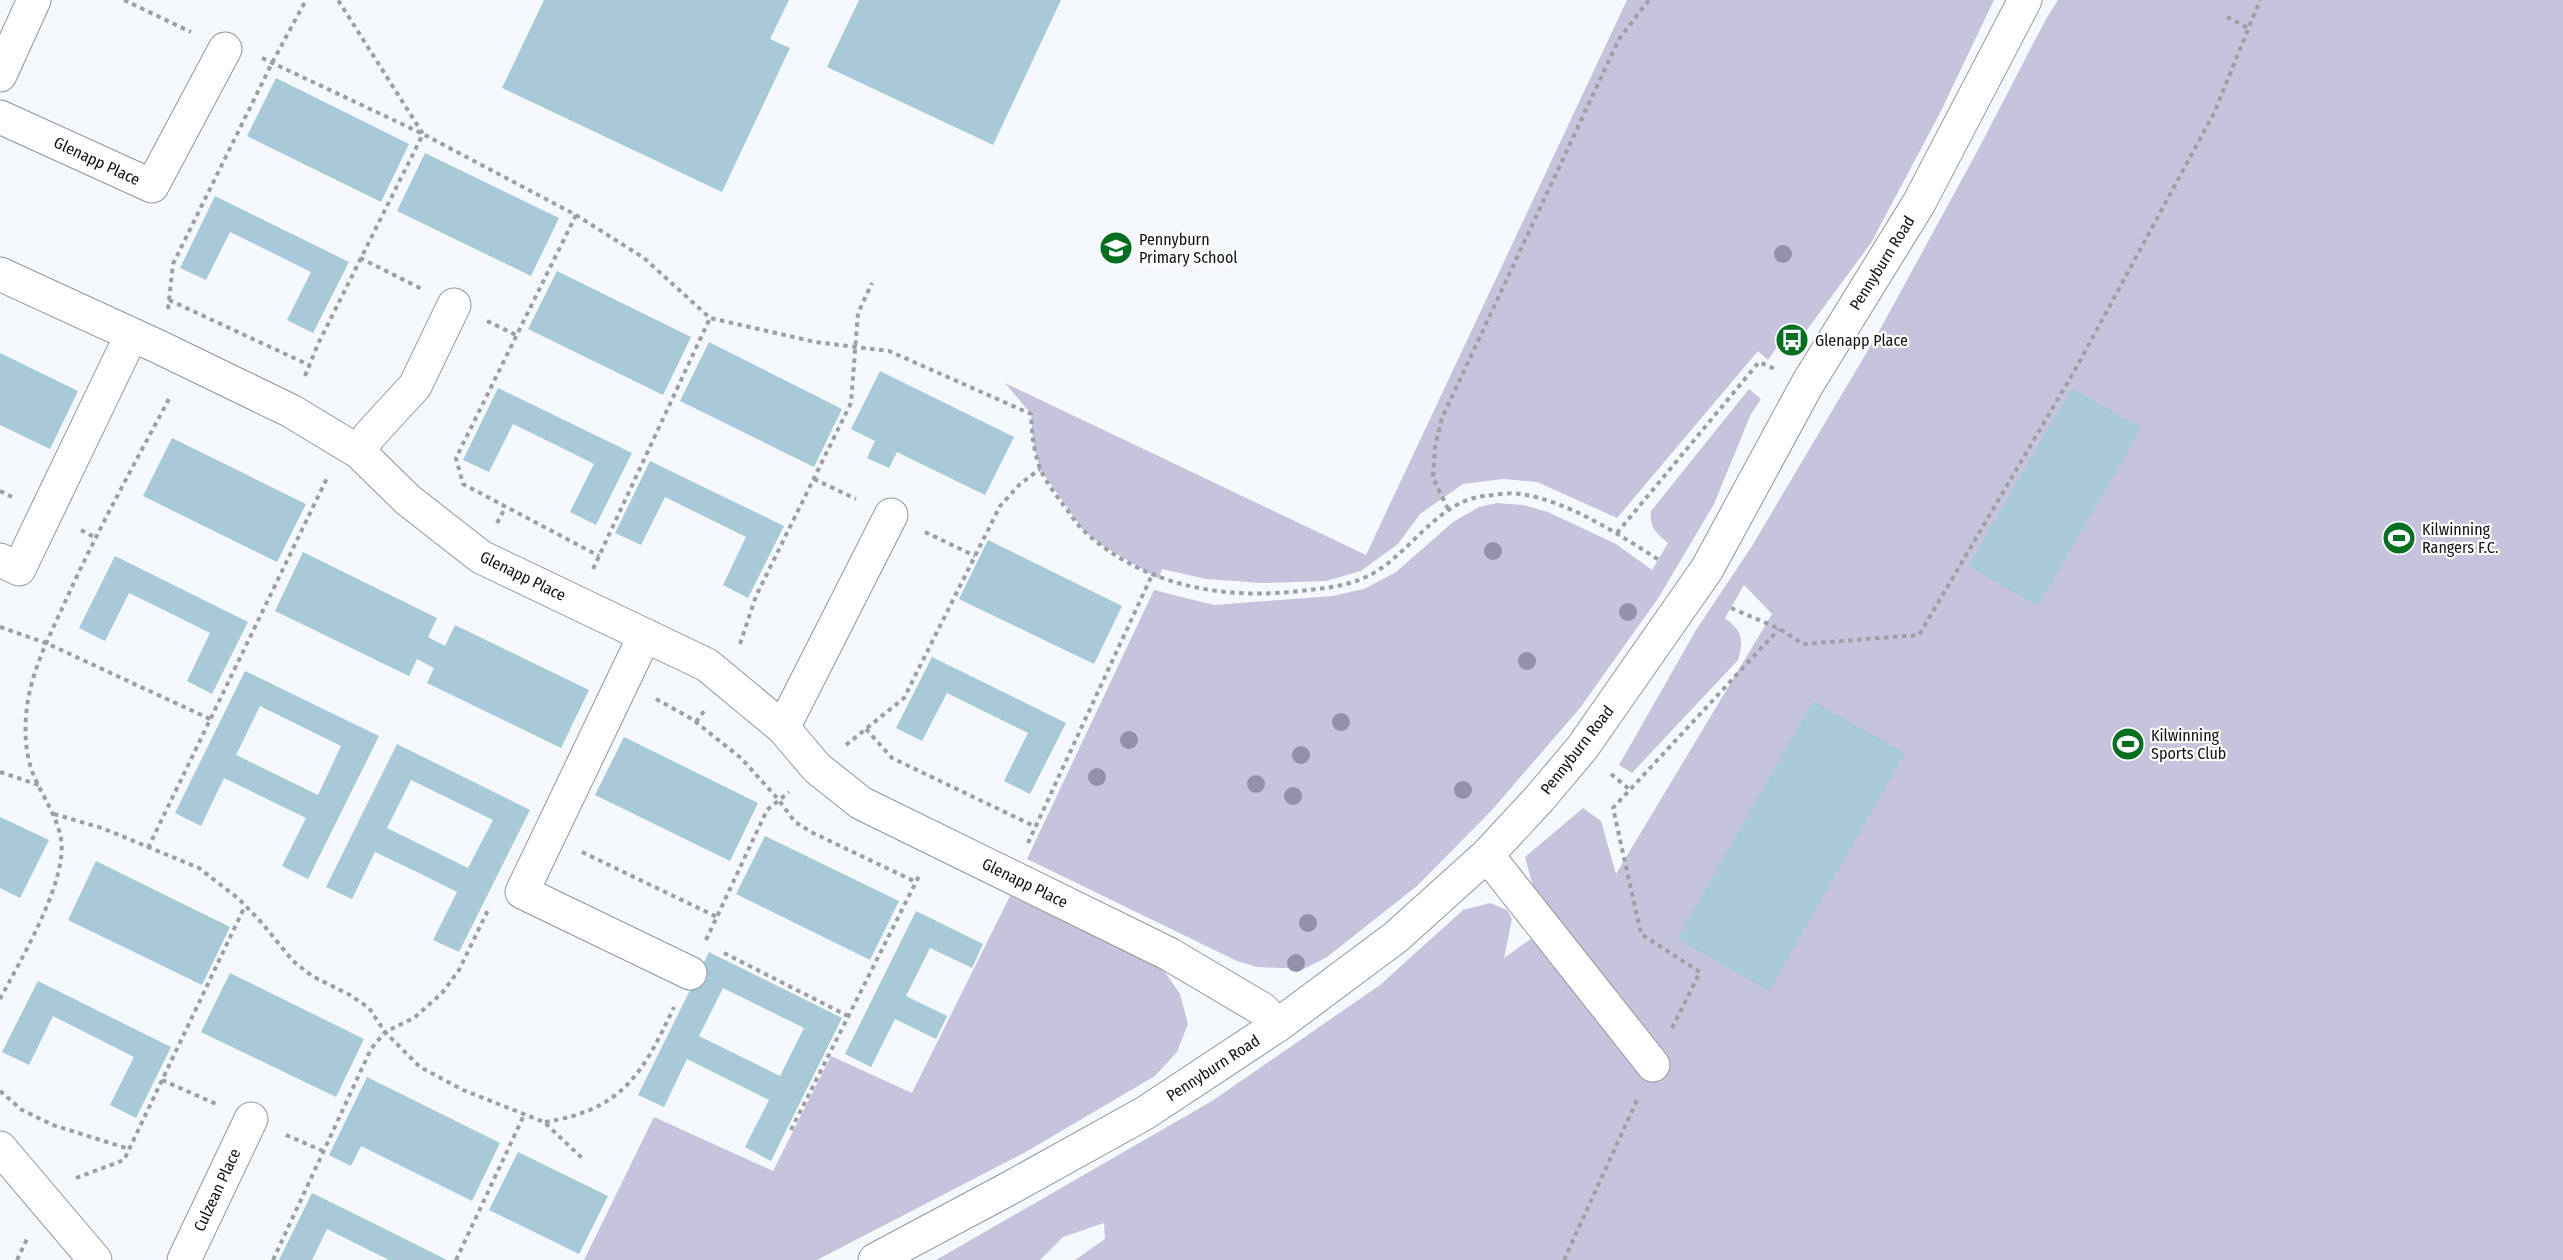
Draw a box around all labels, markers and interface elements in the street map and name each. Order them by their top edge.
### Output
street label: Glenapp Place [51,133,143,189]
street label: Pennyburn Road [1845,212,1919,314]
school or university icon: Pennyburn Primary School [1098,230,1134,266]
place label: Pennyburn Primary School [1139,230,1238,267]
bus stop icon: Glenapp Place [1774,322,1810,358]
place label: Glenapp Place [1815,331,1908,350]
sports icon: Kilwinning Rangers F.C. [2381,520,2417,556]
place label: Kilwinning Rangers F.C. [2422,520,2498,557]
street label: Glenapp Place [477,547,569,605]
street label: Pennyburn Road [1536,702,1618,798]
sports icon: Kilwinning Sports Club [2110,726,2146,762]
place label: Kilwinning Sports Club [2151,726,2226,763]
street label: Glenapp Place [979,854,1071,912]
street label: Pennyburn Road [1163,1031,1263,1105]
street label: Culzean Place [190,1145,245,1234]

